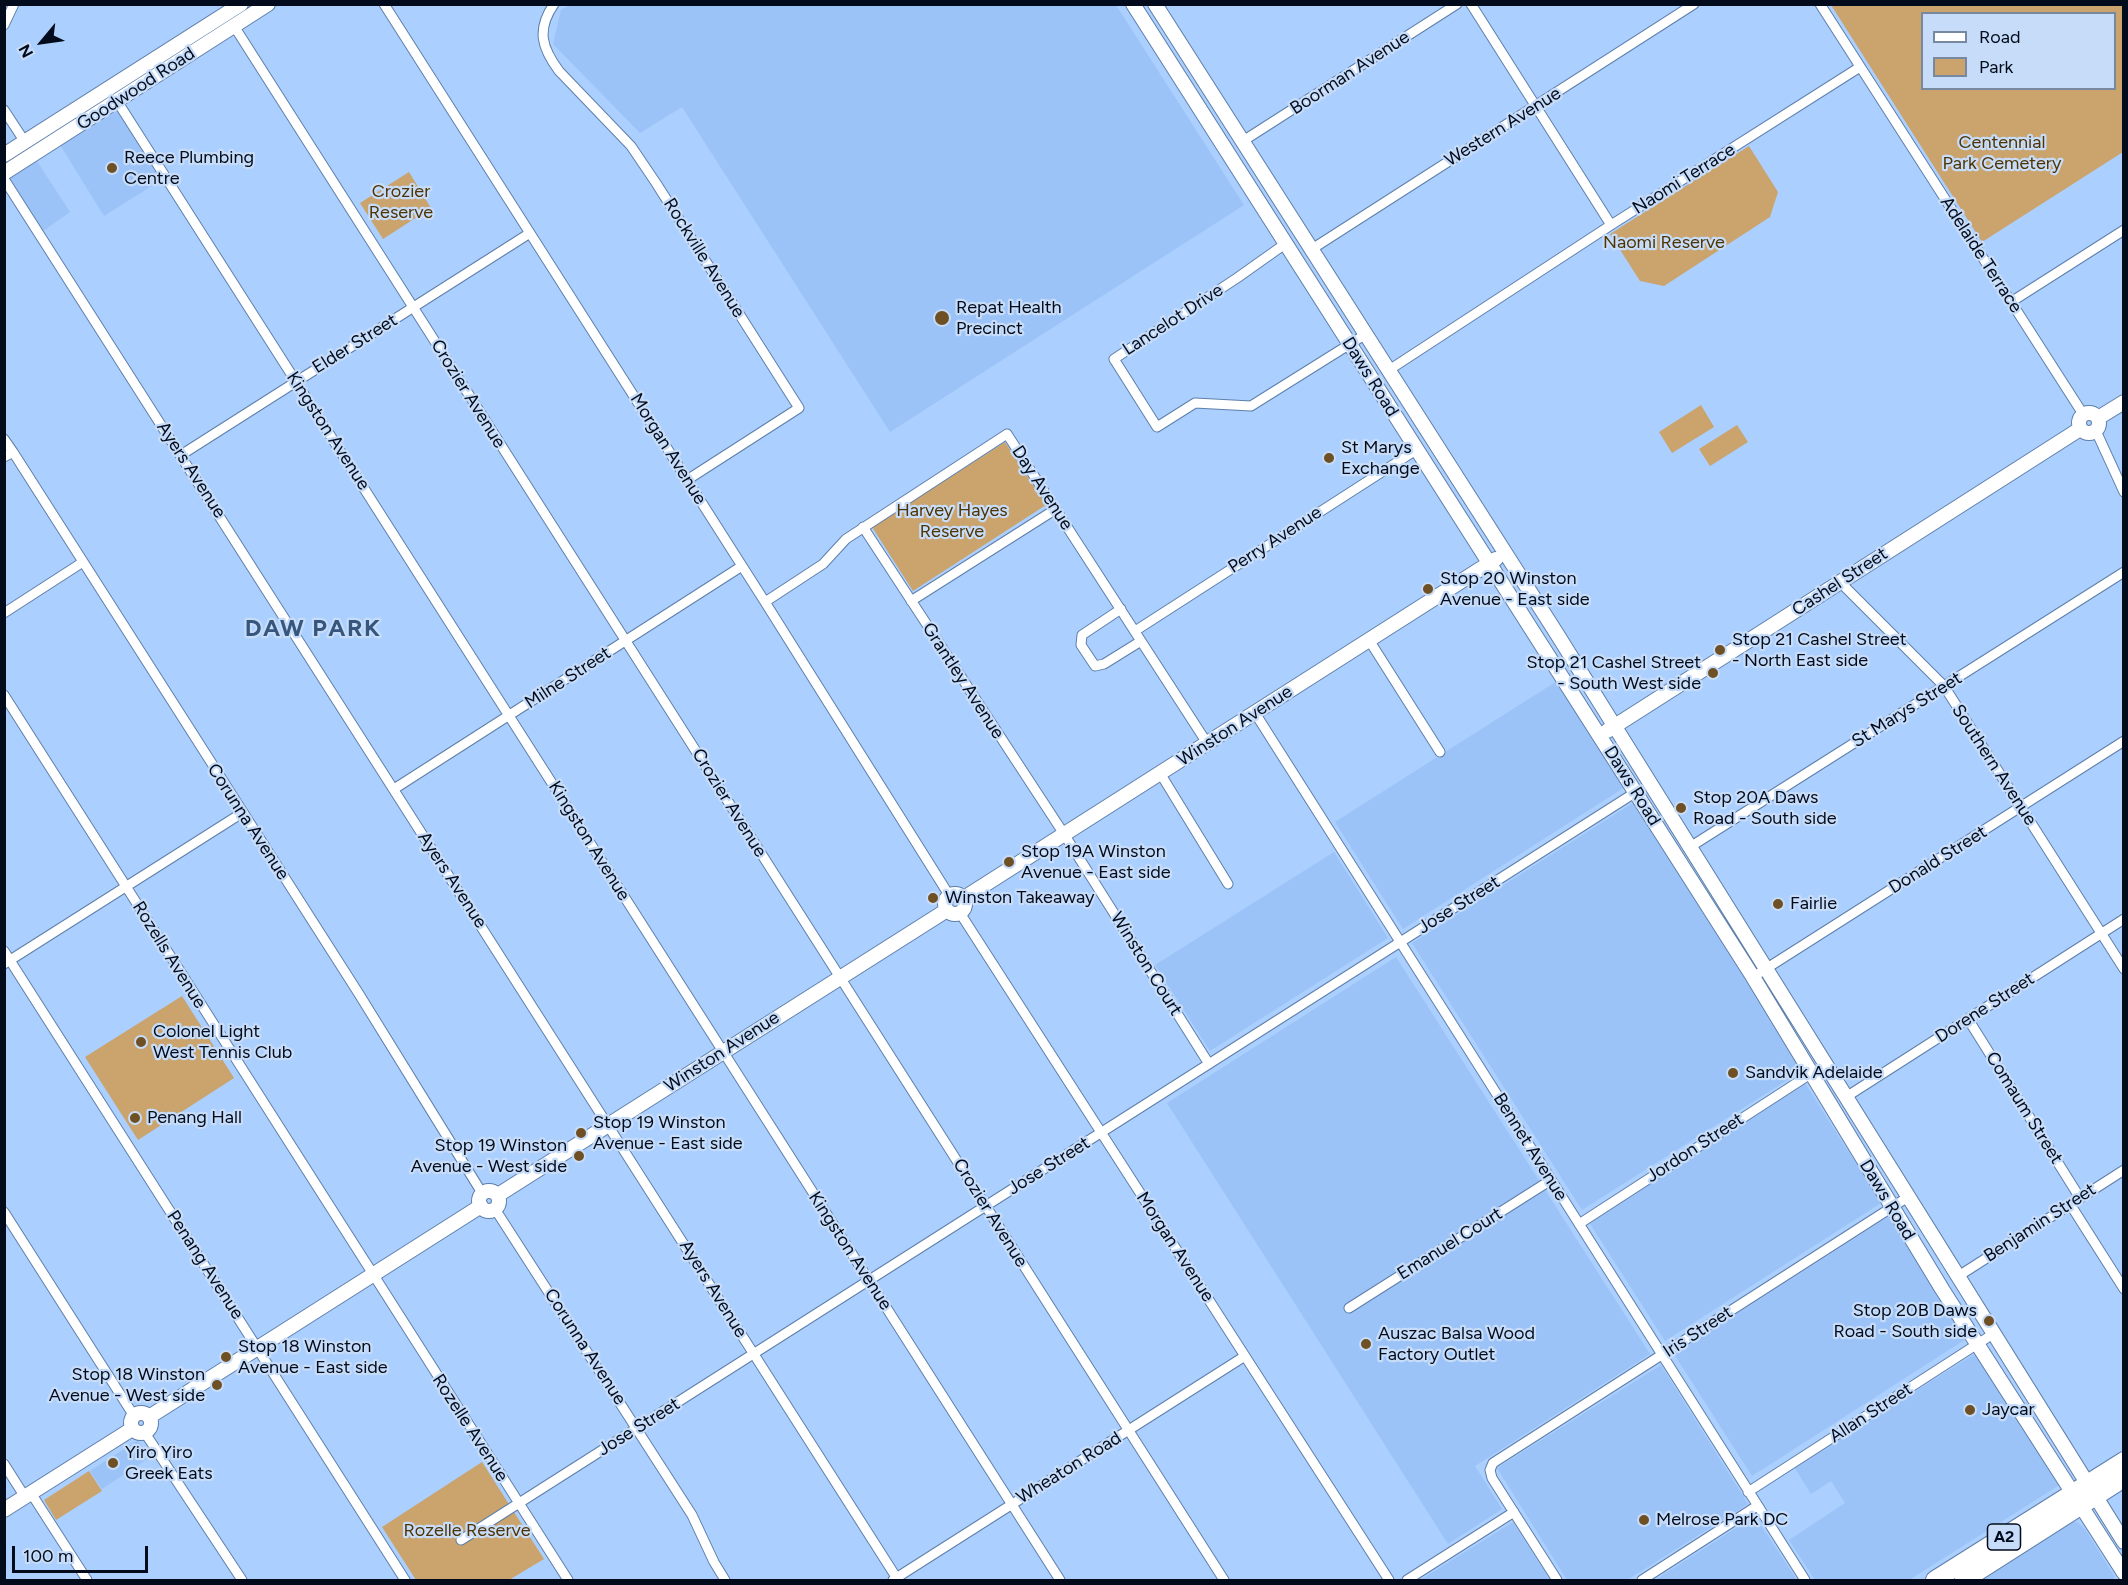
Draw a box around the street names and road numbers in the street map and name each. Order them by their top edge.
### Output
street label: Boorman Avenue [1286,26,1414,120]
street label: Goodwood Road [73,43,199,135]
street label: Western Avenue [1441,83,1565,171]
street label: Naomi Terrace [1629,139,1739,219]
street label: Adelaide Terrace [1935,193,2027,317]
street label: Rockville Avenue [659,194,749,322]
street label: Lancelot Drive [1119,280,1227,360]
street label: Elder Street [309,309,401,379]
street label: Daws Road [1337,333,1403,421]
street label: Crozier Avenue [426,336,510,452]
street label: Kingston Avenue [282,368,374,494]
street label: Morgan Avenue [625,389,711,509]
street label: Ayers Avenue [152,418,230,522]
street label: Day Avenue [1007,442,1077,534]
street label: Perry Avenue [1224,502,1326,578]
street label: Cashel Street [1788,543,1892,621]
street label: Grantley Avenue [917,619,1009,743]
street label: Milne Street [521,642,615,714]
street label: St Marys Street [1848,668,1966,752]
street label: Winston Avenue [1174,681,1296,771]
street label: Southern Avenue [1947,701,2041,829]
street label: Daws Road [1599,742,1665,830]
street label: Crozier Avenue [687,745,771,861]
street label: Corunna Avenue [202,760,294,884]
street label: Kingston Avenue [544,777,634,905]
street label: Donald Street [1885,821,1991,899]
street label: Ayers Avenue [413,828,491,932]
street label: Jose Street [1414,871,1504,939]
street label: Rozells Avenue [128,898,210,1012]
street label: Winston Court [1106,908,1186,1020]
street label: Dorene Street [1932,968,2038,1048]
street label: Winston Avenue [661,1007,783,1097]
street label: Comaum Street [1981,1048,2067,1168]
street label: Bennet Avenue [1488,1089,1572,1205]
street label: Jordon Street [1642,1109,1748,1187]
street label: Jose Street [1004,1132,1094,1200]
street label: Crozier Avenue [948,1155,1032,1271]
street label: Daws Road [1855,1156,1919,1244]
street label: Benjamin Street [1980,1179,2100,1267]
street label: Kingston Avenue [804,1188,896,1314]
street label: Morgan Avenue [1131,1188,1219,1306]
street label: Emanuel Court [1393,1203,1507,1285]
street label: Penang Avenue [162,1207,248,1323]
street label: Ayers Avenue [674,1236,752,1342]
street label: Corunna Avenue [539,1285,631,1409]
street label: Iris Street [1659,1302,1737,1362]
street label: Rozelle Avenue [427,1370,513,1486]
street label: Allan Street [1826,1378,1916,1448]
street label: Jose Street [594,1393,684,1461]
street label: Wheaton Road [1013,1427,1125,1509]
road number: A2 [1988,1524,2020,1550]

